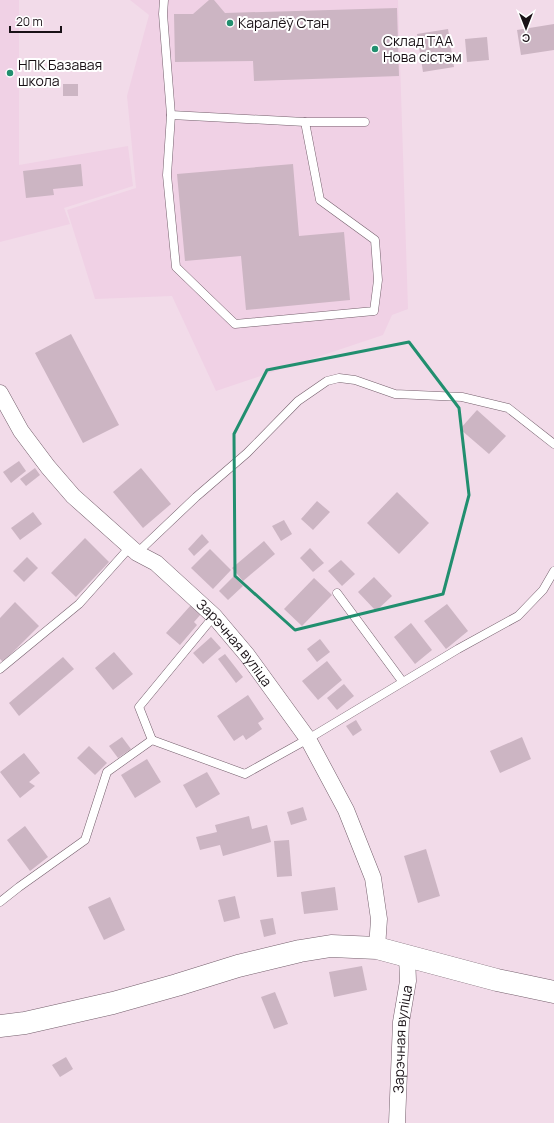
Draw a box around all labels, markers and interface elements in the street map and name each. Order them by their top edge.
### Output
scale bar [10,8,61,34]
north arrow [506,8,546,48]
text: 20 m [16,13,43,30]
place label: Каралёў Стан [238,13,329,32]
marker: Каралёў Стан [225,18,235,28]
place label: Склад ТАА Нова сістэм [383,31,462,66]
text: С [522,31,530,46]
marker: Склад ТАА Нова сістэм [370,44,380,54]
place label: НПК Базавая школа [18,55,102,90]
marker: НПК Базавая школа [5,68,15,78]
street label: Зарэчная вуліца [193,595,277,690]
street label: Зарэчная вуліца [388,984,416,1094]

